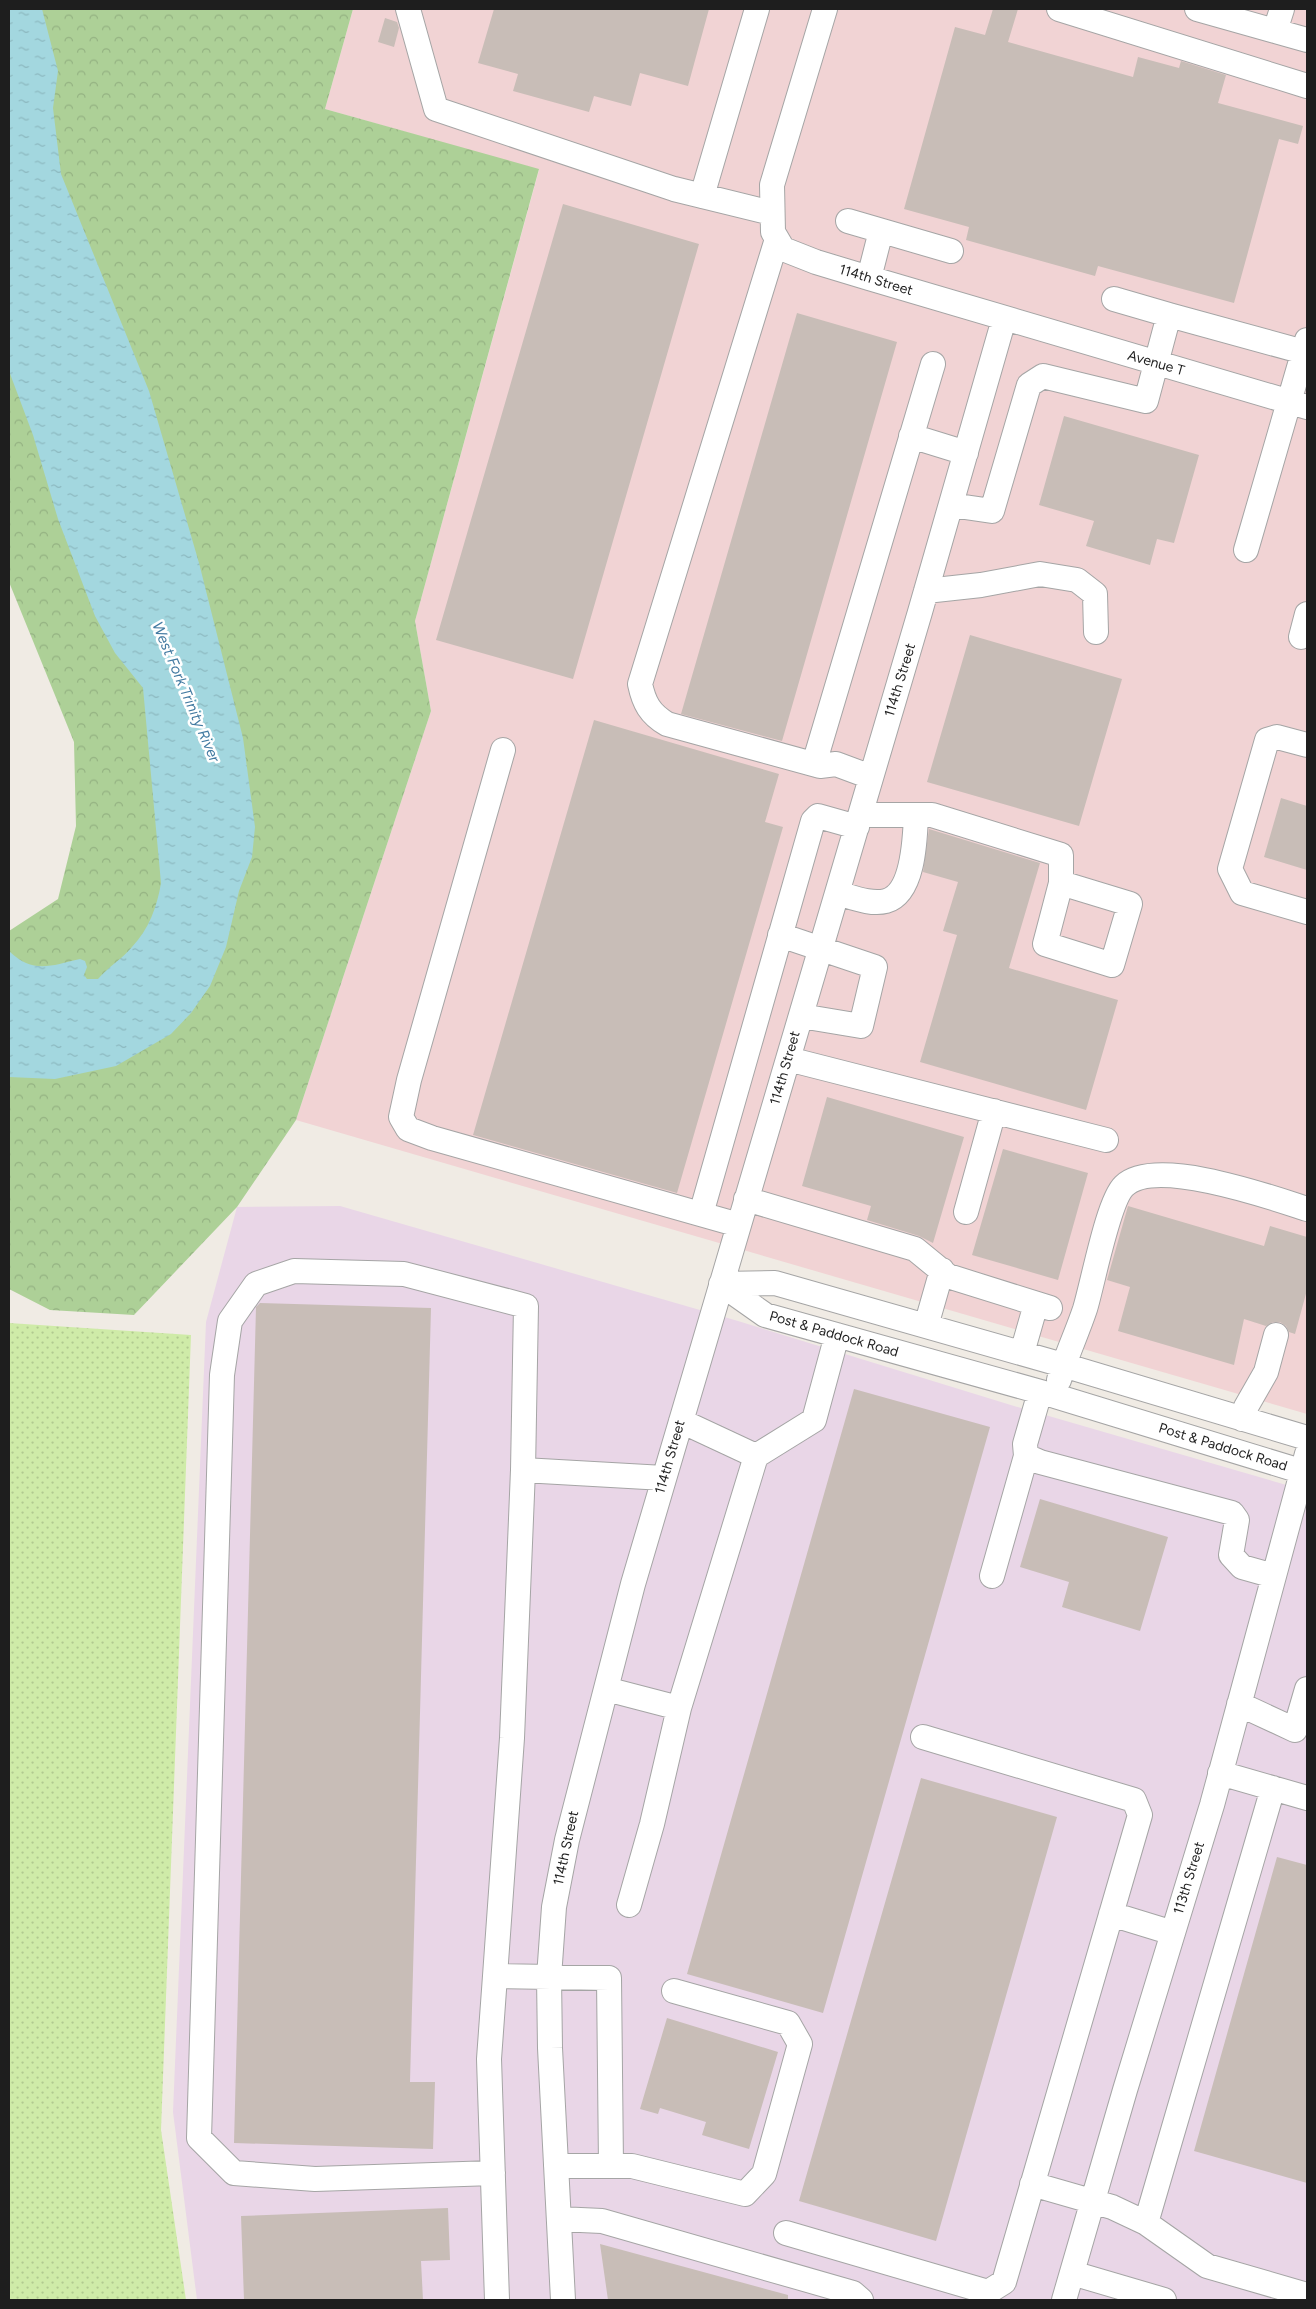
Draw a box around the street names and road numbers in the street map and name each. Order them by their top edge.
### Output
street label: 114th Street [837,261,915,299]
street label: Avenue T [1126,347,1187,379]
street label: 114th Street [881,641,919,719]
street label: 114th Street [766,1029,804,1107]
street label: Post & Paddock Road [767,1307,901,1361]
street label: 114th Street [651,1418,689,1496]
street label: Post & Paddock Road [1157,1419,1289,1475]
street label: 114th Street [550,1809,582,1887]
street label: 113th Street [1170,1840,1208,1916]

